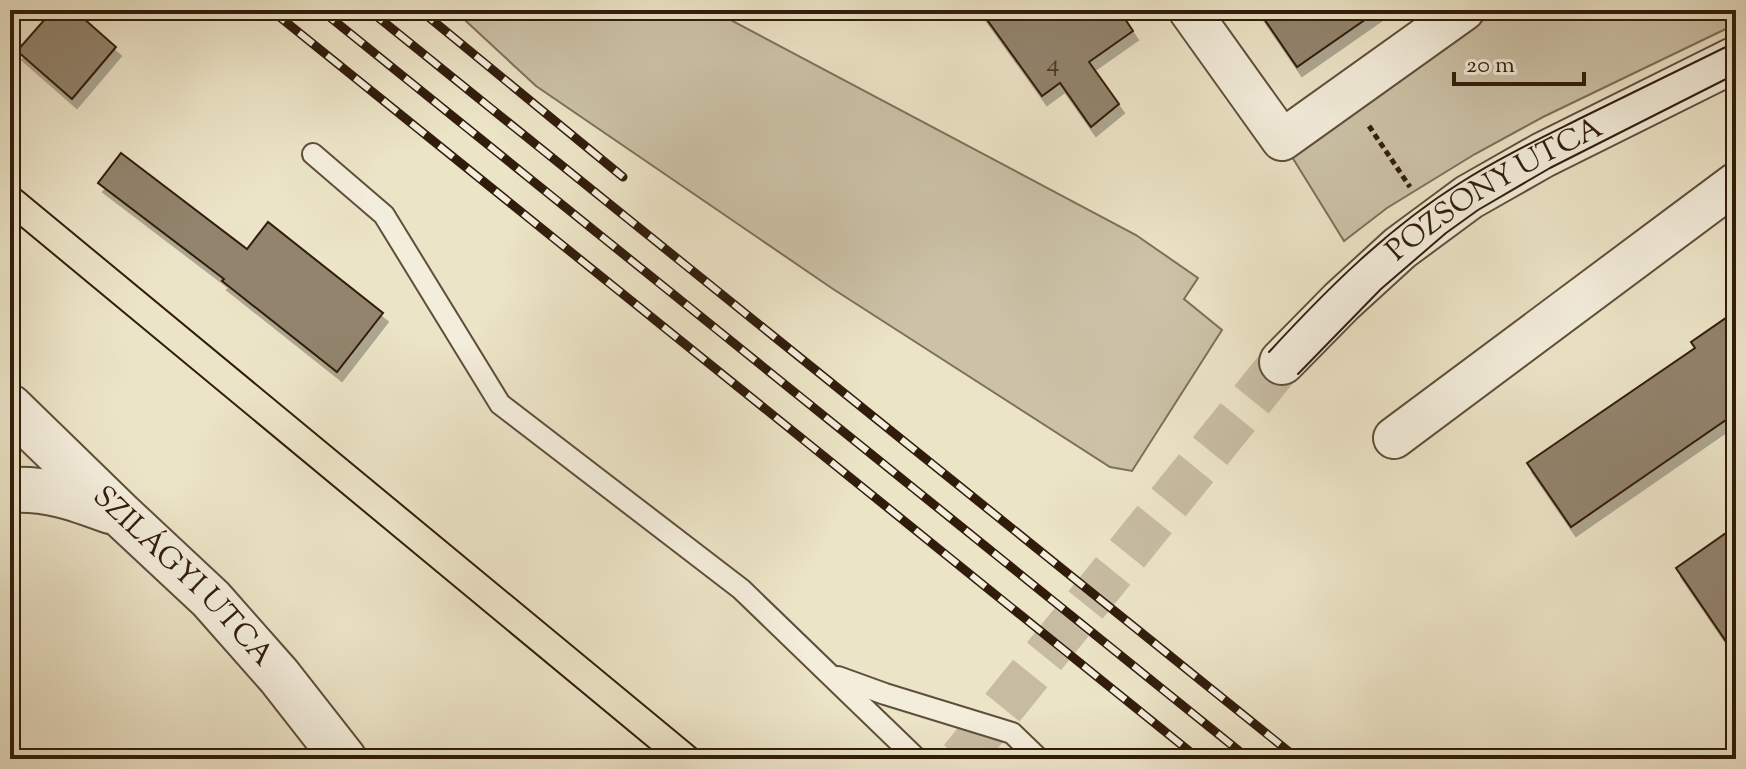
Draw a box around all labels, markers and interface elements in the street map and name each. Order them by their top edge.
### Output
scale bar [1454,36,1584,86]
house number: 4 [1046,46,1060,83]
text: 20 m [1466,49,1515,83]
street label: POZSONY UTCA [1377,107,1610,272]
street label: SZILÁGYI UTCA [82,476,283,676]

